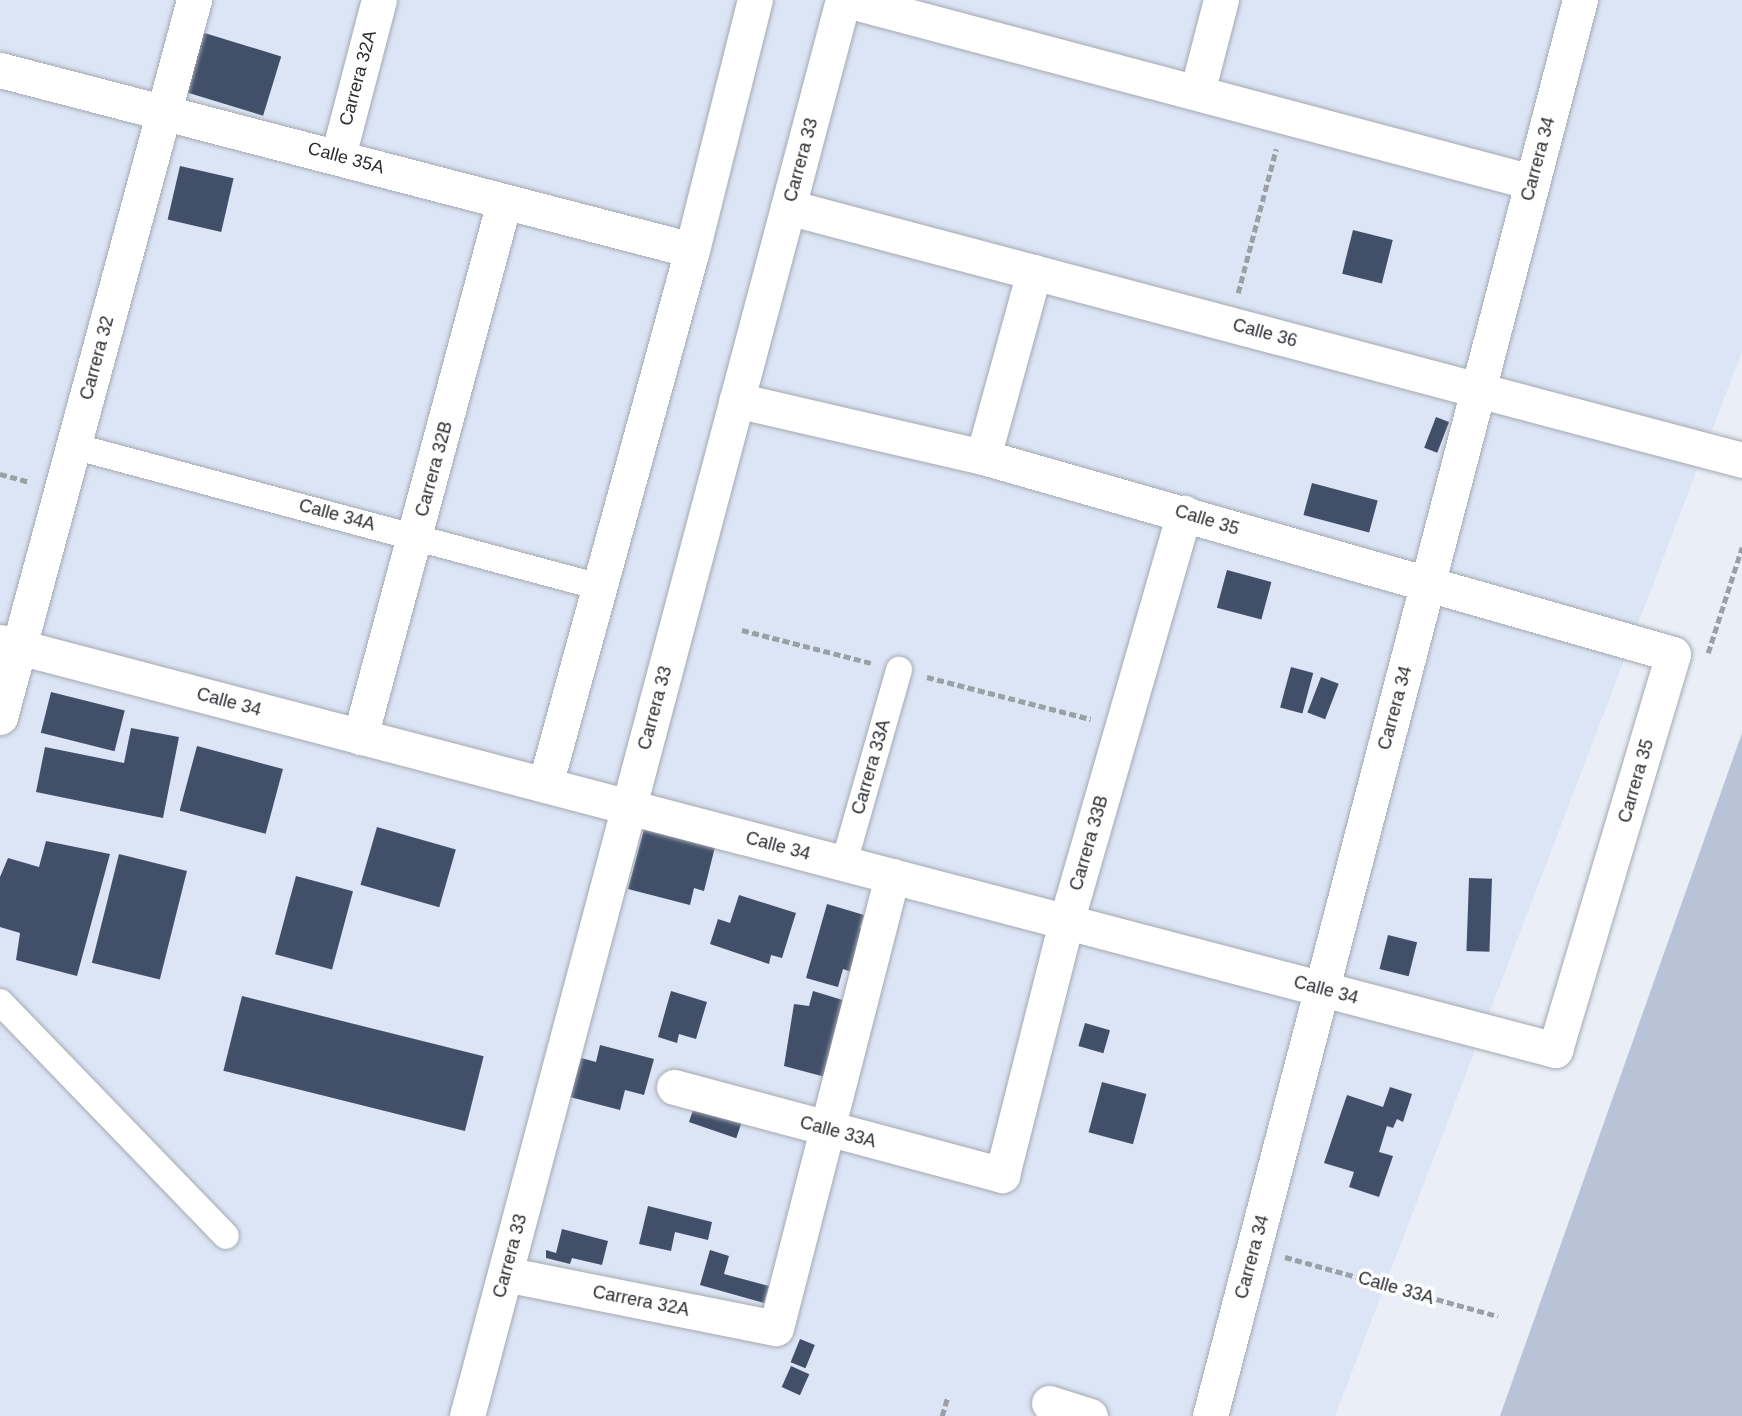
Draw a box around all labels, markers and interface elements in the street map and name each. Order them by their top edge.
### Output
street label: Carrera 32A [335,28,381,128]
street label: Carrera 34 [1516,115,1560,203]
street label: Carrera 33 [779,116,823,204]
street label: Calle 35A [306,137,386,179]
street label: Carrera 32 [75,314,119,402]
street label: Calle 36 [1230,314,1300,352]
street label: Carrera 32B [411,419,457,519]
street label: Calle 34A [297,494,377,536]
street label: Calle 35 [1172,500,1242,540]
street label: Carrera 33 [633,664,677,752]
street label: Carrera 34 [1373,664,1417,752]
street label: Calle 34 [194,683,264,721]
street label: Carrera 33A [847,717,895,817]
street label: Carrera 35 [1614,737,1658,825]
street label: Carrera 33B [1065,793,1113,893]
street label: Calle 34 [743,827,813,865]
street label: Calle 34 [1291,971,1361,1009]
street label: Calle 33A [798,1111,878,1153]
street label: Carrera 33 [488,1212,532,1300]
street label: Carrera 34 [1230,1213,1274,1301]
street label: Calle 33A [1356,1267,1436,1309]
street label: Carrera 32A [591,1281,691,1321]

